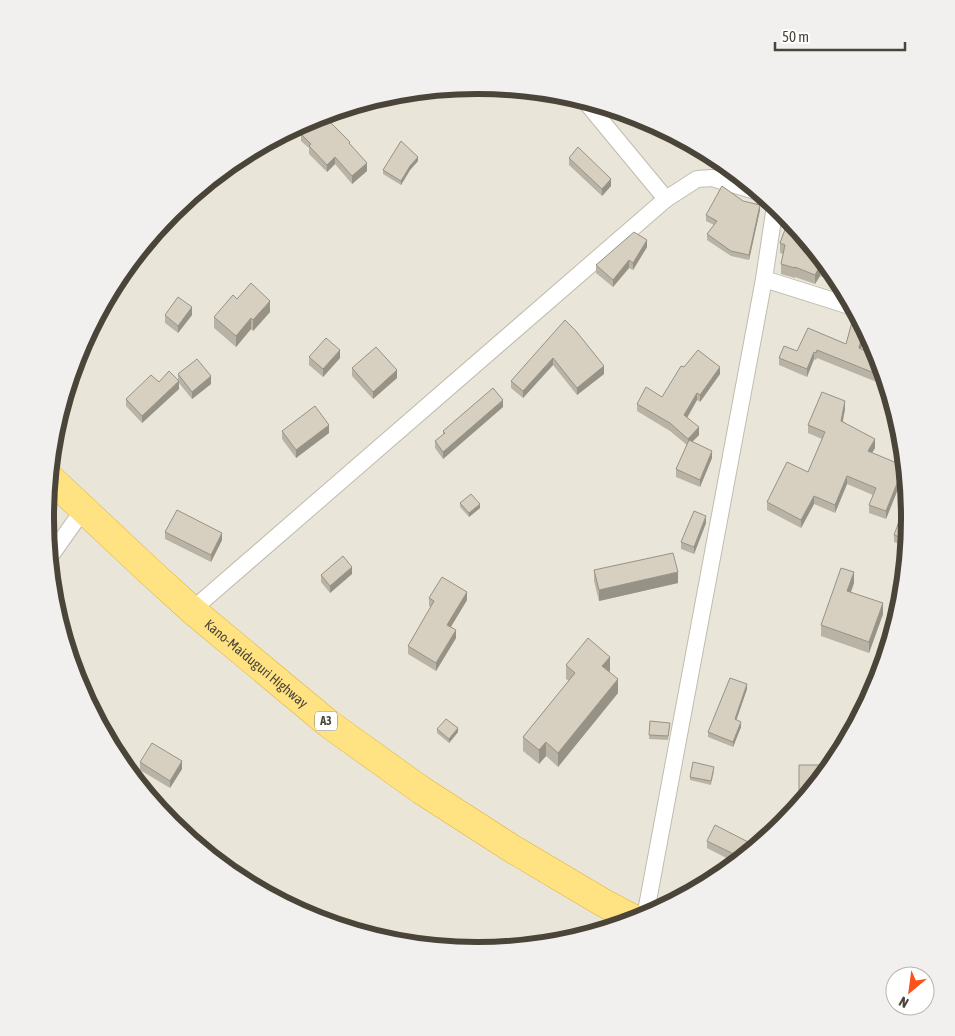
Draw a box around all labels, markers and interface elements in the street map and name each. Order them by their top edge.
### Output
scale bar [775,20,905,52]
text: 50 m [782,28,809,45]
street label: Kano-Maiduguri Highway [202,616,311,711]
road number: A3 [315,711,337,730]
north arrow [885,966,935,1016]
text: N [896,993,911,1011]

